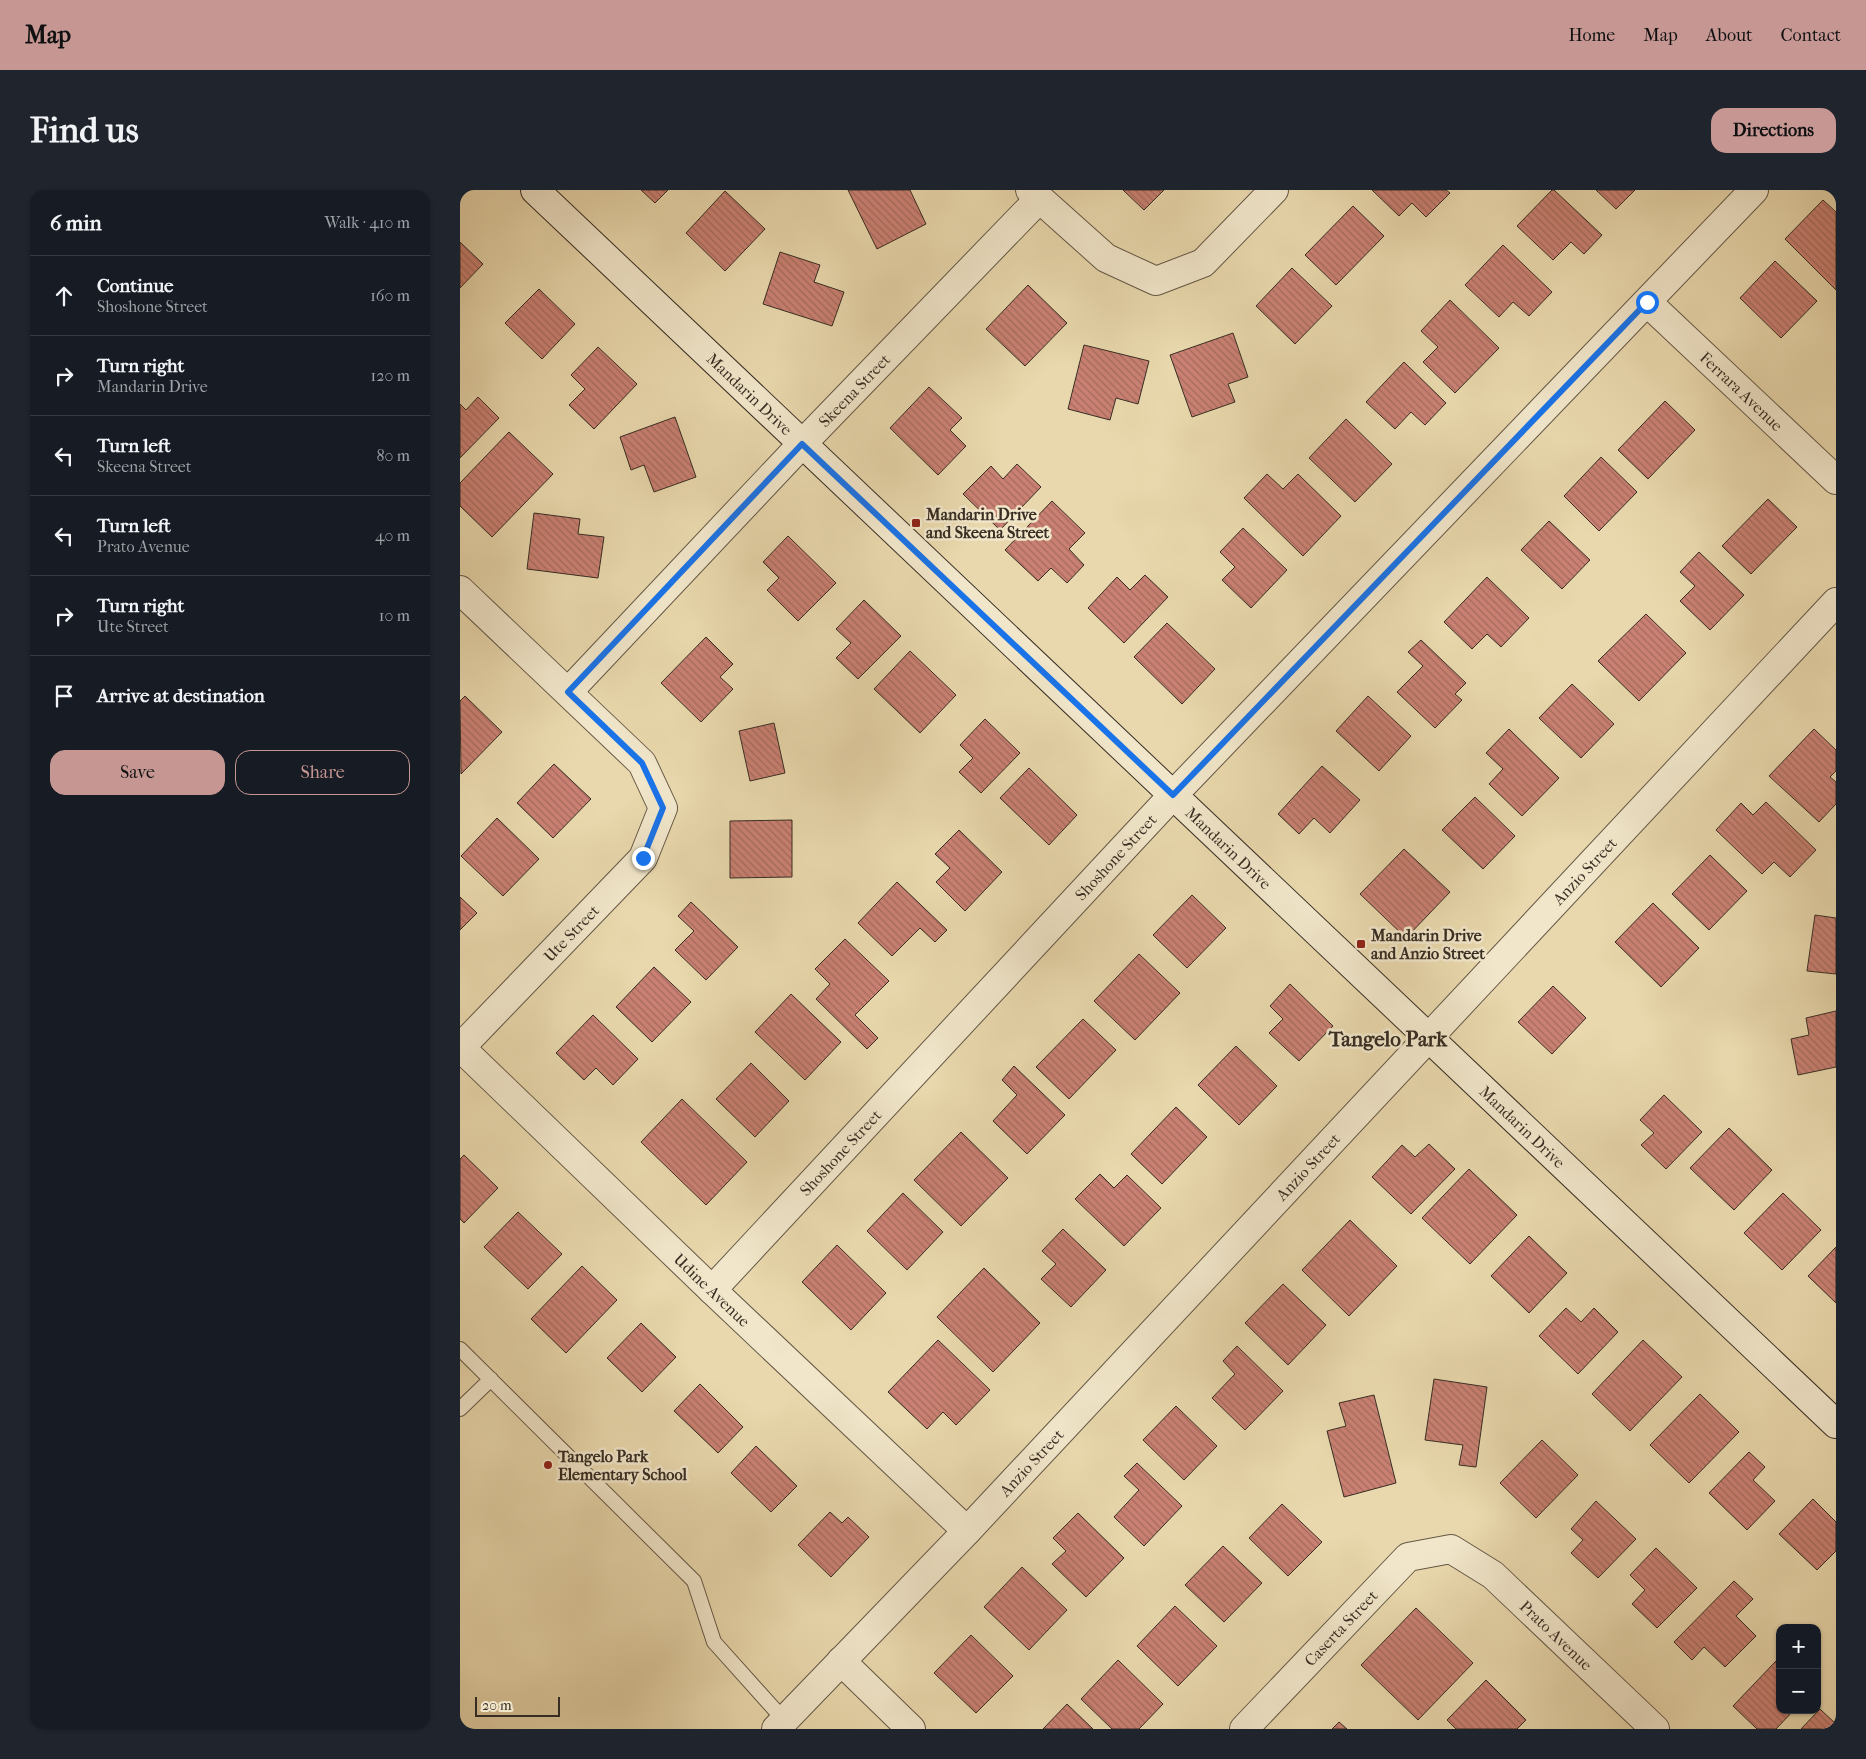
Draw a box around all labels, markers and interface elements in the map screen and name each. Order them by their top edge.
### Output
text: Map [25,21,71,49]
text: Home [1568,25,1615,46]
text: Map [1643,25,1678,46]
text: About [1706,25,1752,46]
text: Contact [1780,25,1841,46]
button: Directions [1711,108,1836,153]
text: Find us [30,110,139,151]
text: 6 min [50,211,102,235]
text: Walk · 410 m [325,213,410,232]
text: Continue [97,275,173,297]
icon: ahead [50,282,78,310]
text: 160 m [370,286,410,305]
route start [1636,291,1659,314]
text: Shoshone Street [97,297,208,316]
street label: Ferrara Avenue [1696,348,1787,435]
street label: Mandarin Drive [703,349,796,439]
street label: Skeena Street [815,350,894,431]
text: Turn right [97,355,184,377]
icon: right [50,362,78,390]
text: 120 m [371,366,410,385]
text: Mandarin Drive [97,377,208,396]
text: Turn left [97,435,171,457]
icon: left [50,442,78,470]
text: 80 m [376,446,410,465]
text: Skeena Street [97,457,191,476]
place label: Mandarin Drive and Skeena Street [925,505,1049,542]
text: Turn left [97,515,171,537]
marker: Mandarin Drive and Skeena Street [910,517,922,529]
icon: left [50,522,78,550]
text: 40 m [375,526,410,545]
text: Prato Avenue [97,537,190,556]
text: Turn right [97,595,184,617]
icon: right [50,602,78,630]
text: 10 m [379,606,410,625]
text: Ute Street [97,617,169,636]
icon: arrive [50,682,78,710]
text: Arrive at destination [97,685,265,707]
button: Save [50,750,225,795]
button: Share [235,750,410,795]
street label: Mandarin Drive [1182,803,1275,893]
street label: Shoshone Street [1071,810,1161,904]
street label: Anzio Street [1548,833,1621,910]
route end [632,847,655,870]
street label: Ute Street [540,901,603,966]
place label: Mandarin Drive and Anzio Street [1370,926,1485,963]
marker: Mandarin Drive and Anzio Street [1355,938,1367,950]
district label: Tangelo Park [1328,1027,1448,1051]
street label: Mandarin Drive [1475,1082,1569,1172]
street label: Shoshone Street [796,1106,885,1200]
street label: Anzio Street [1271,1129,1344,1205]
street label: Udine Avenue [670,1249,754,1331]
street label: Anzio Street [995,1425,1068,1501]
place label: Tangelo Park Elementary School [557,1447,687,1485]
marker: Tangelo Park Elementary School [542,1459,554,1471]
street label: Caserta Street [1300,1586,1382,1670]
street label: Prato Avenue [1516,1597,1596,1674]
map controls [1776,1624,1821,1714]
button: + [1776,1624,1821,1669]
button: − [1776,1669,1821,1714]
scale bar [475,1694,560,1717]
text: 20 m [482,1697,512,1714]

